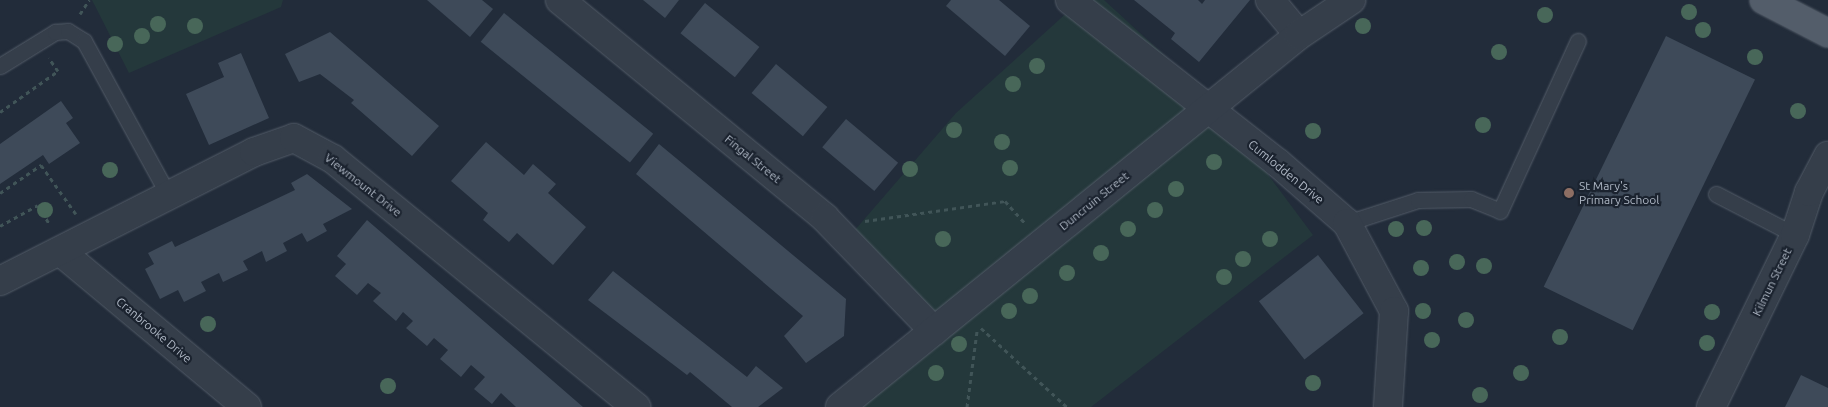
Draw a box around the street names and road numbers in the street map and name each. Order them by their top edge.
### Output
street label: Fingal Street [722,132,784,186]
street label: Cumlodden Drive [1245,137,1327,207]
street label: Viewmount Drive [322,150,404,220]
street label: Duncruin Street [1056,169,1132,233]
street label: Kilmun Street [1749,246,1795,318]
street label: Cranbrooke Drive [113,294,195,366]

